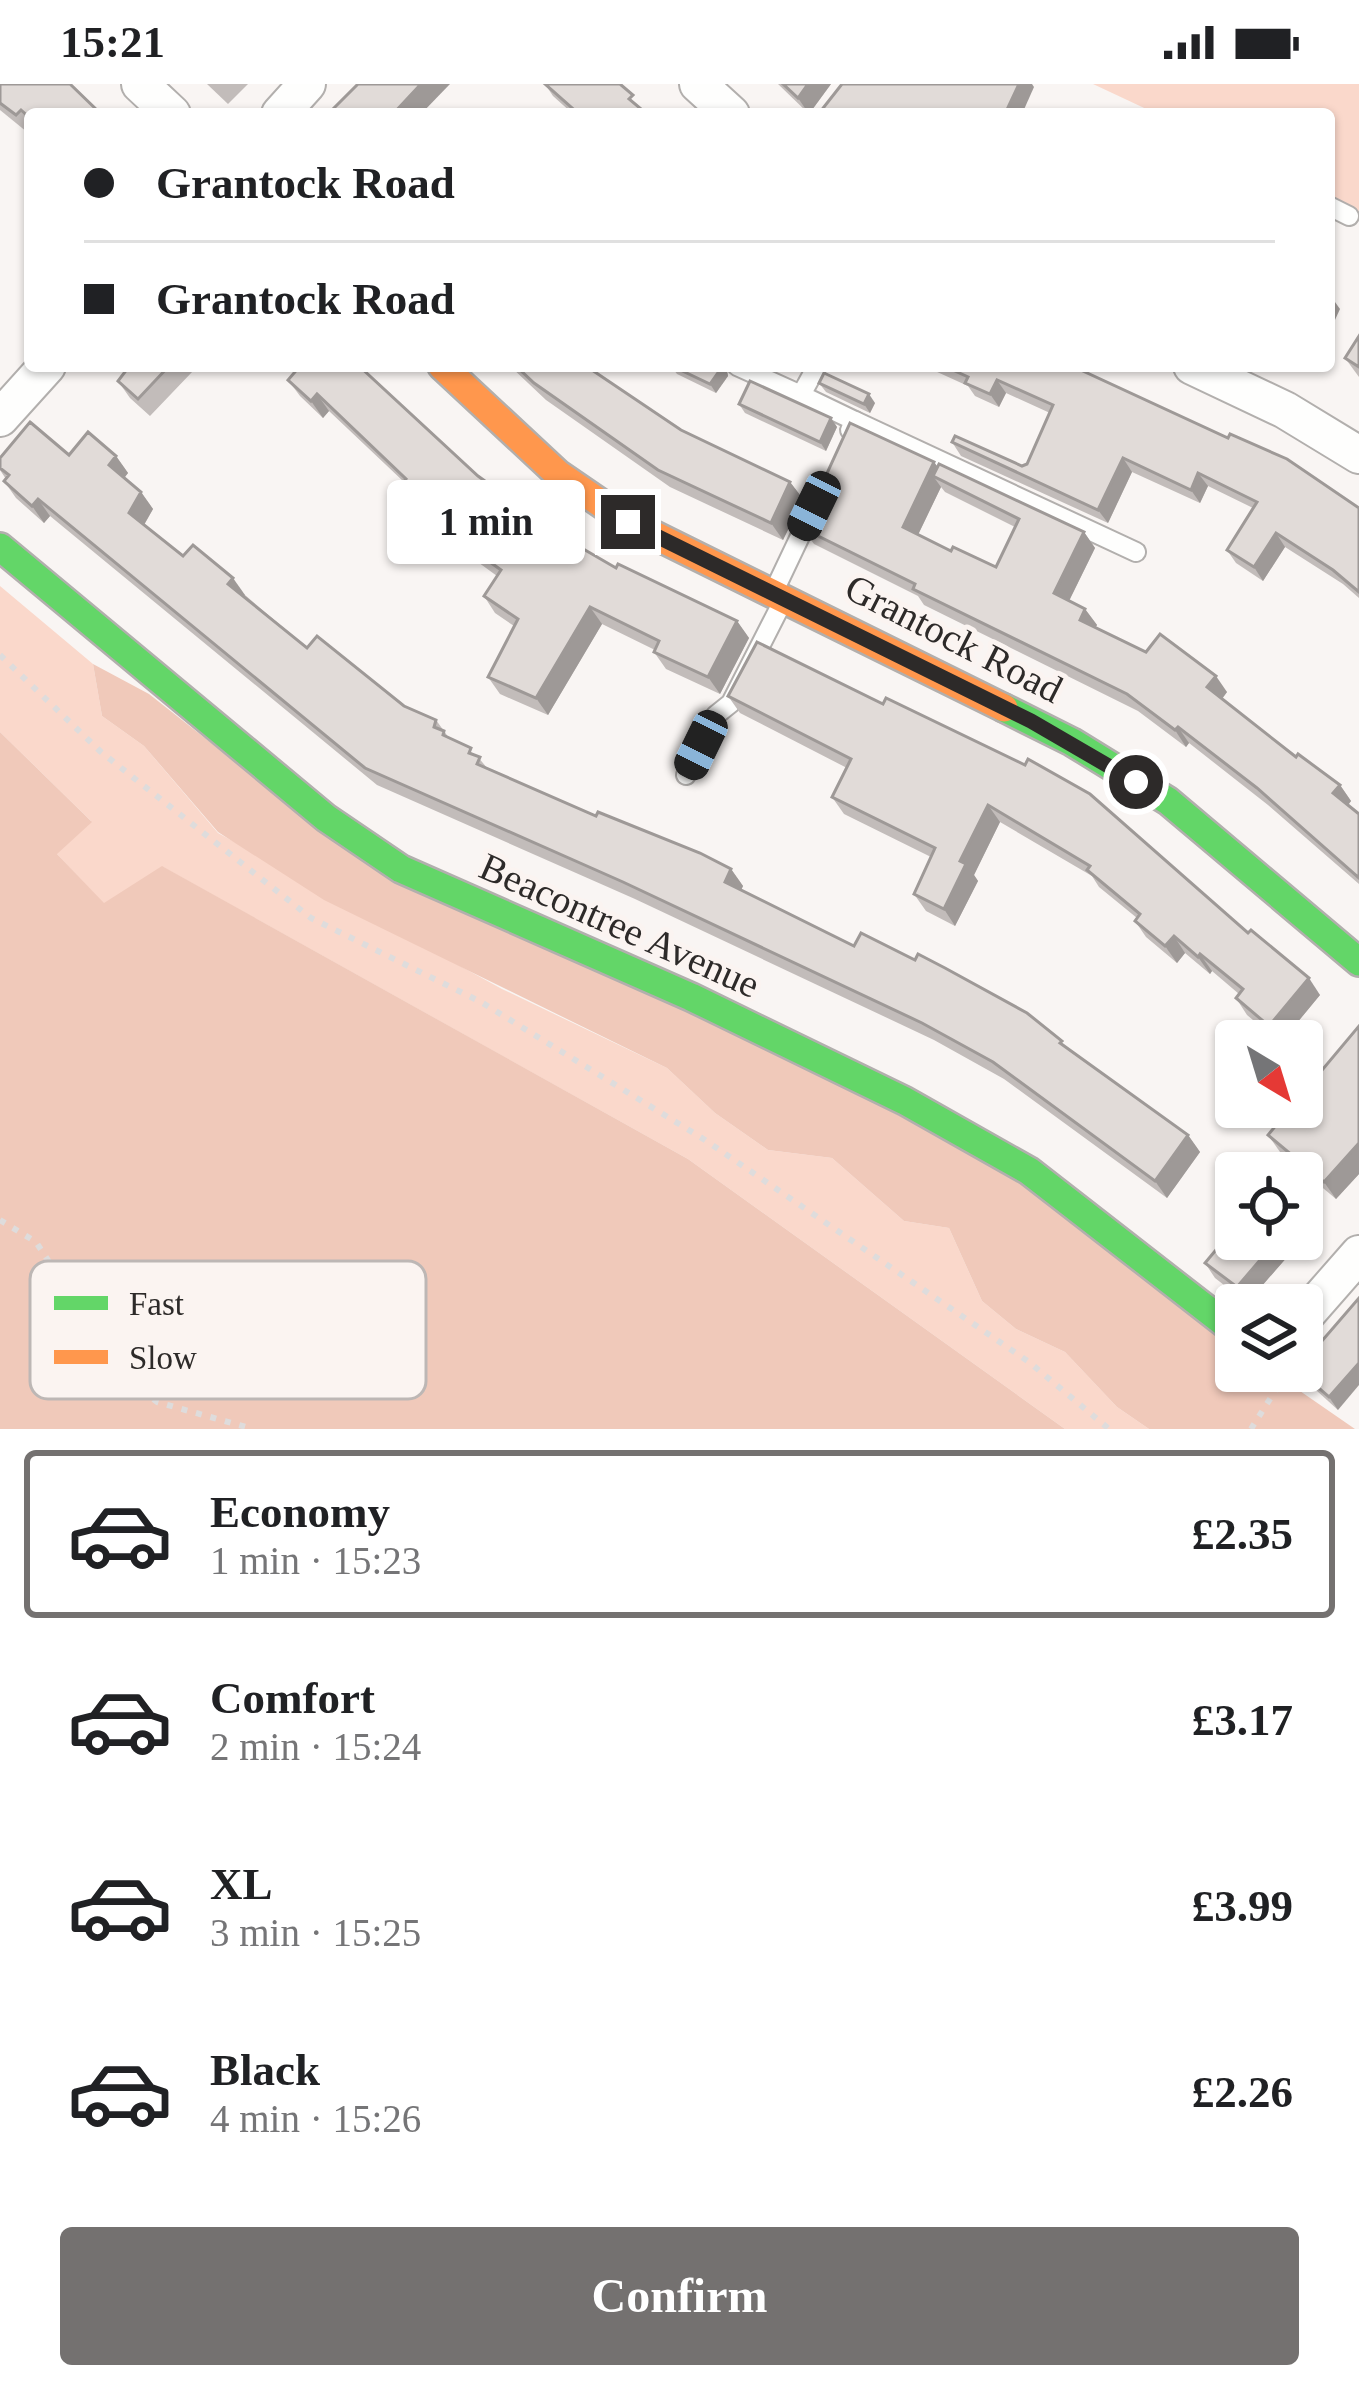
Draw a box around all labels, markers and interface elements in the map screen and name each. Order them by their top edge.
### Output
text: 15:21 [60,17,165,67]
text: Grantock Road [156,158,455,208]
text: Grantock Road [156,274,455,324]
car [782,466,846,546]
callout: 1 min [388,480,586,564]
route end [601,495,655,549]
text: 1 min [439,500,533,543]
street label: Grantock Road [839,565,1070,711]
car [669,705,733,785]
route start [1109,755,1163,809]
street label: Beacontree Avenue [474,844,766,1006]
north arrow [1215,1020,1323,1128]
map controls [1215,1020,1323,1392]
button: locate [1215,1152,1323,1260]
legend [30,1261,426,1399]
button: layers [1215,1284,1323,1392]
text: Fast [129,1286,184,1322]
text: Slow [129,1340,197,1376]
icon: car [66,1480,174,1588]
text: Economy [210,1487,390,1537]
text: £2.35 [1192,1509,1293,1559]
text: 1 min · 15:23 [210,1539,421,1582]
icon: car [66,1666,174,1774]
text: Comfort [210,1673,375,1723]
text: £3.17 [1192,1695,1293,1745]
text: 2 min · 15:24 [210,1725,421,1768]
icon: car [66,1852,174,1960]
text: XL [210,1859,273,1909]
text: £3.99 [1192,1881,1293,1931]
text: 3 min · 15:25 [210,1911,421,1954]
icon: car [66,2038,174,2146]
text: Black [210,2045,320,2095]
text: £2.26 [1192,2067,1293,2117]
text: 4 min · 15:26 [210,2097,421,2140]
button: Confirm [60,2227,1299,2365]

